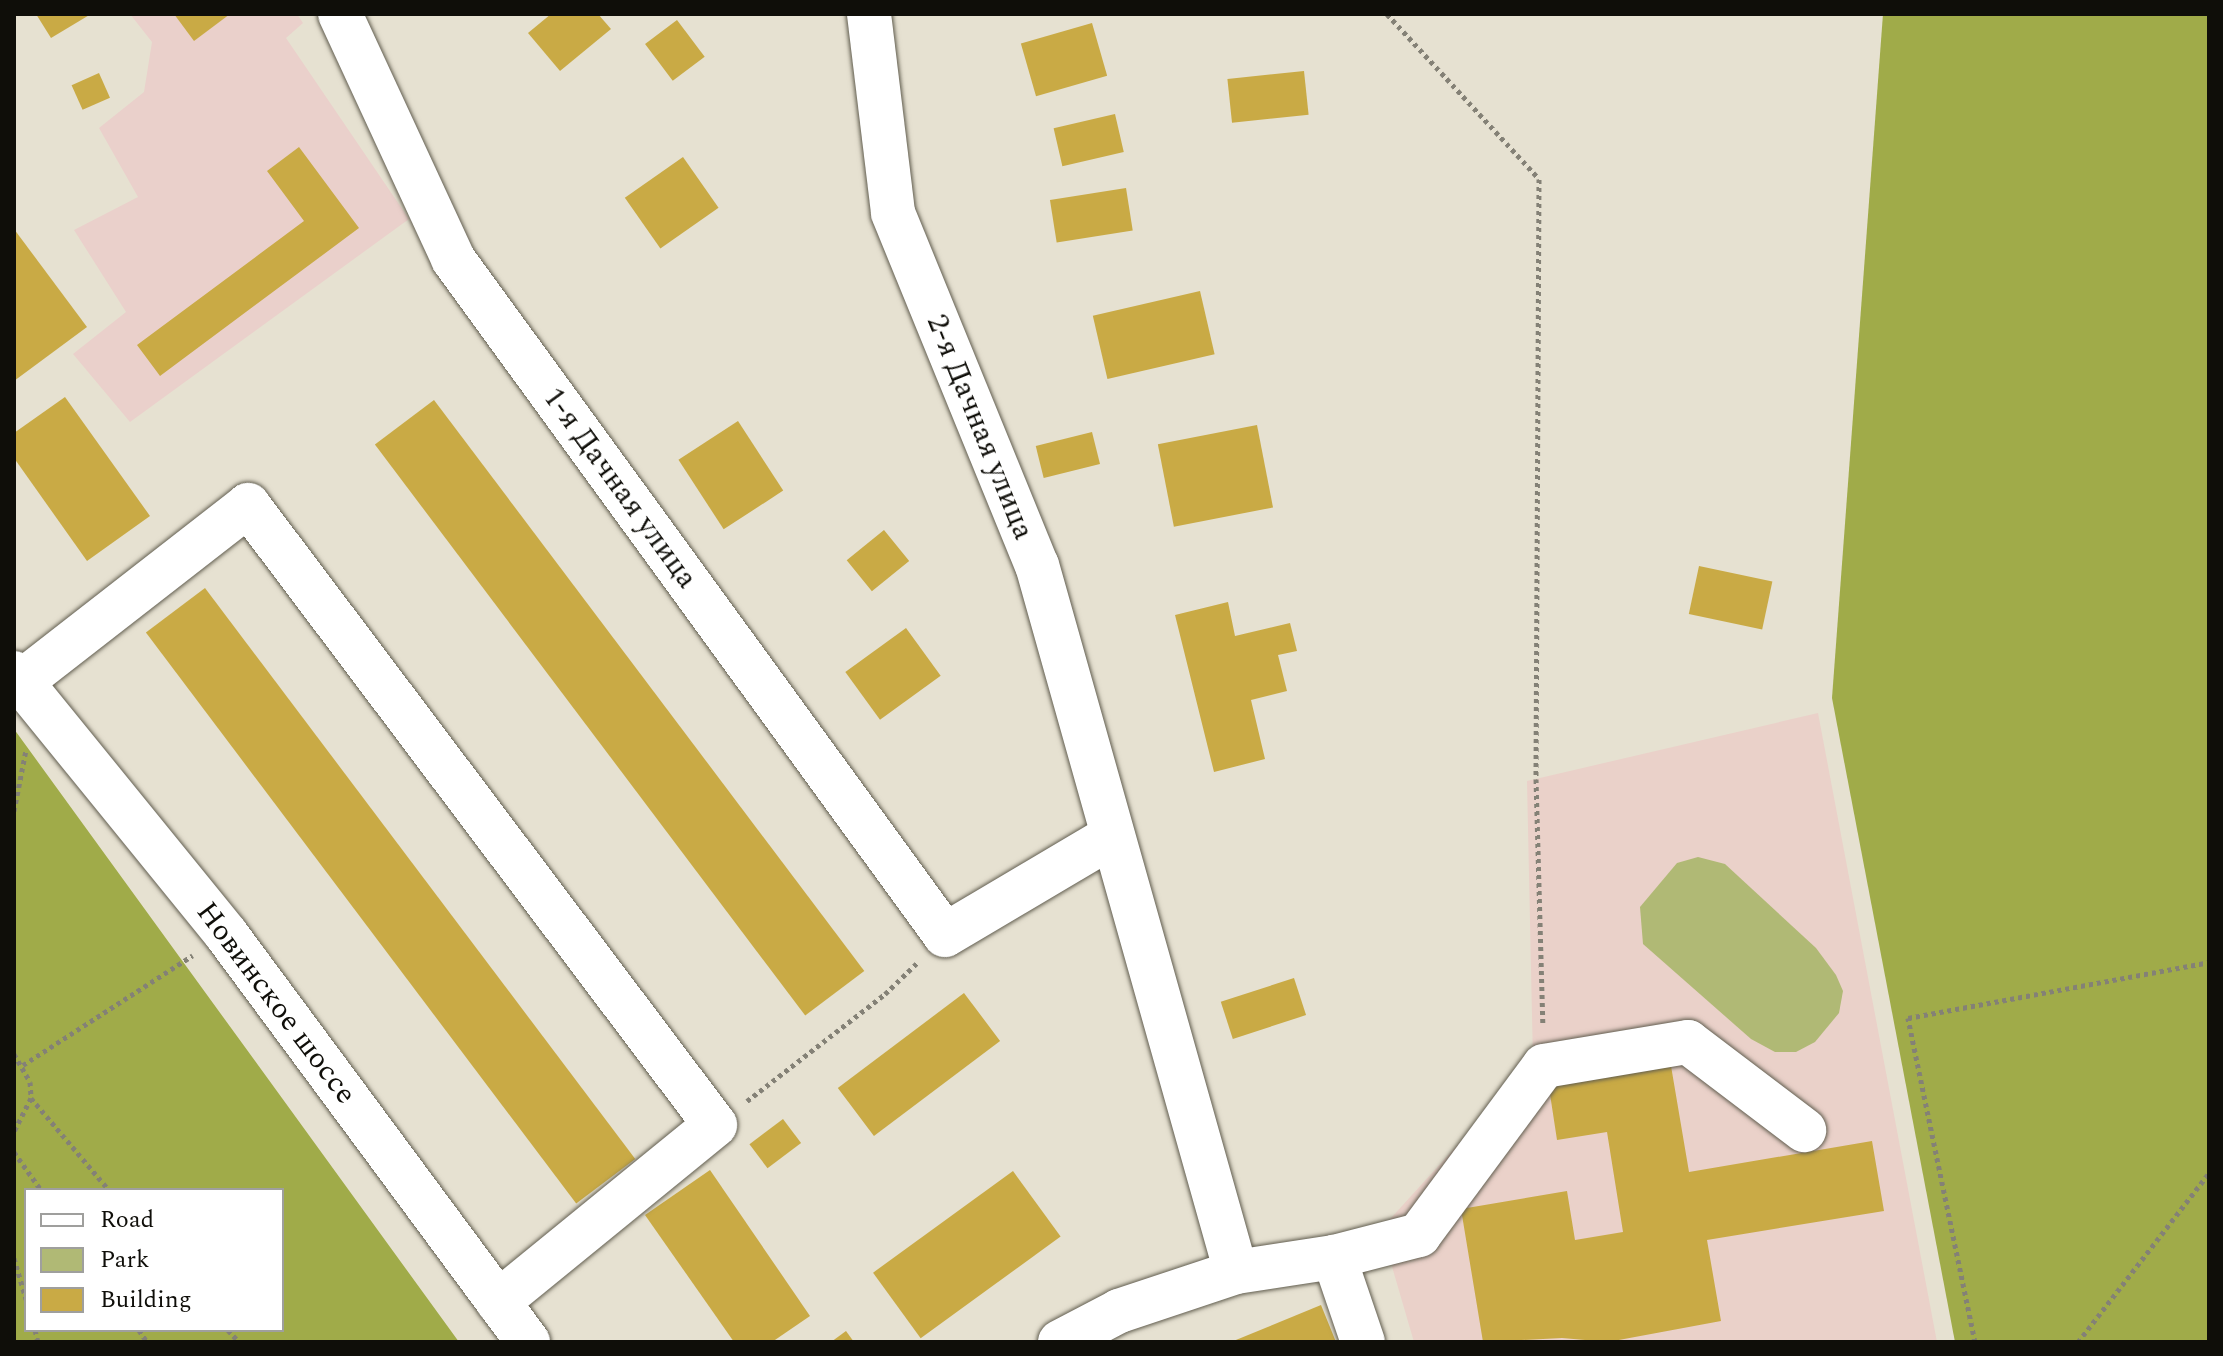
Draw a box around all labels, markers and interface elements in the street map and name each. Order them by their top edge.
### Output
street label: 2-я Дачная улица [918,309,1042,545]
street label: 1-я Дачная улица [535,381,705,595]
street label: Новинское шоссе [188,895,364,1111]
legend [24,1188,284,1332]
text: Road [100,1202,154,1238]
text: Park [100,1242,150,1278]
text: Building [100,1282,192,1318]

